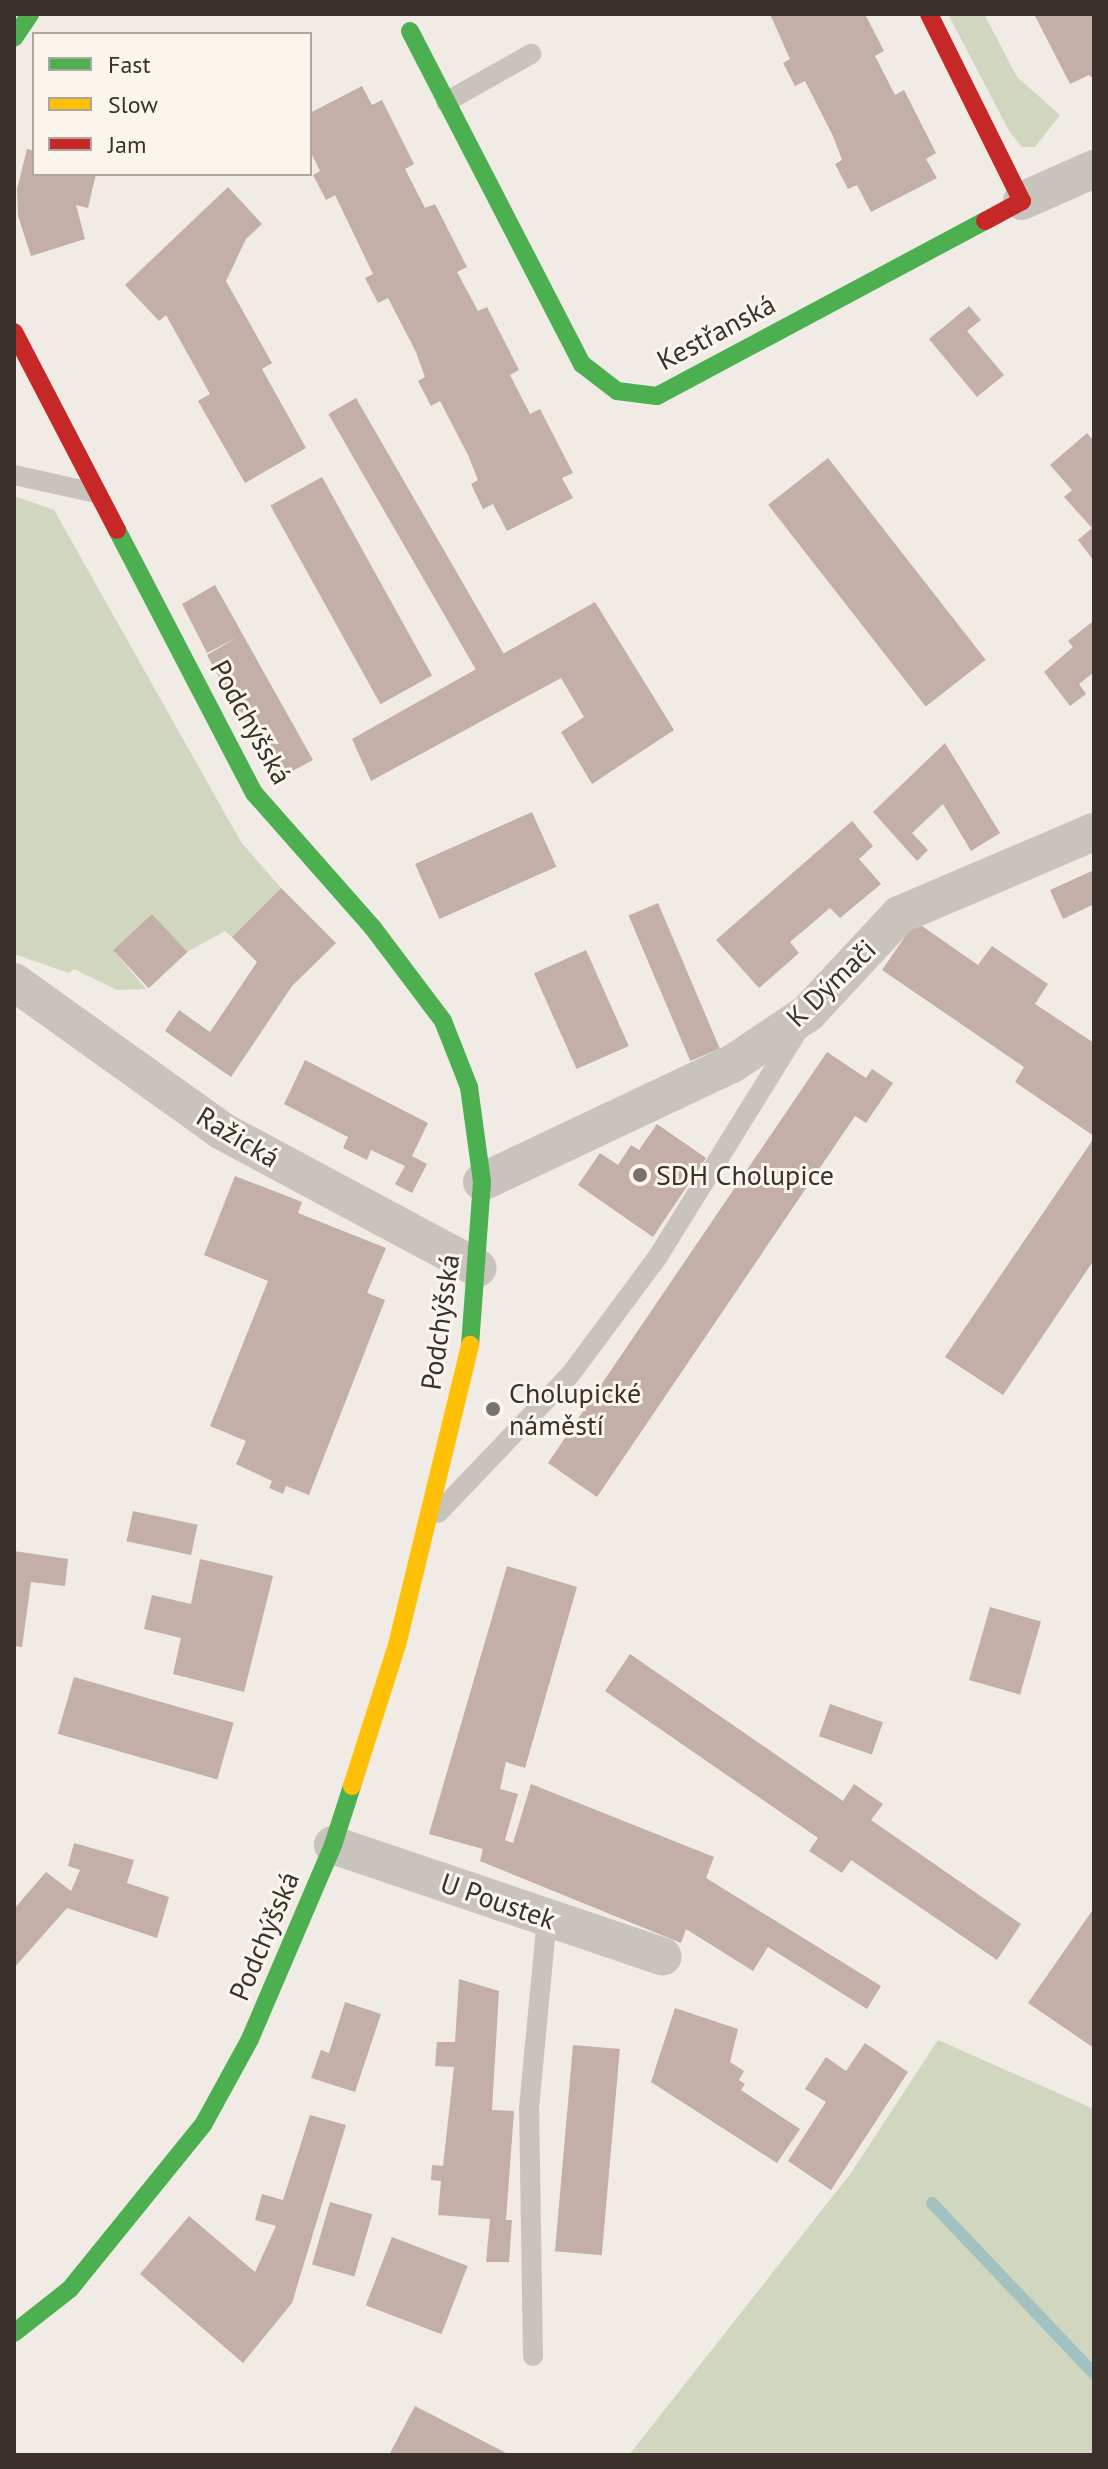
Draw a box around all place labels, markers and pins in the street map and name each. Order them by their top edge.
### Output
place label: SDH Cholupice [656,1158,834,1192]
marker: SDH Cholupice [631,1166,649,1184]
place label: Cholupické náměstí [509,1376,641,1442]
marker: Cholupické náměstí [484,1400,502,1418]

